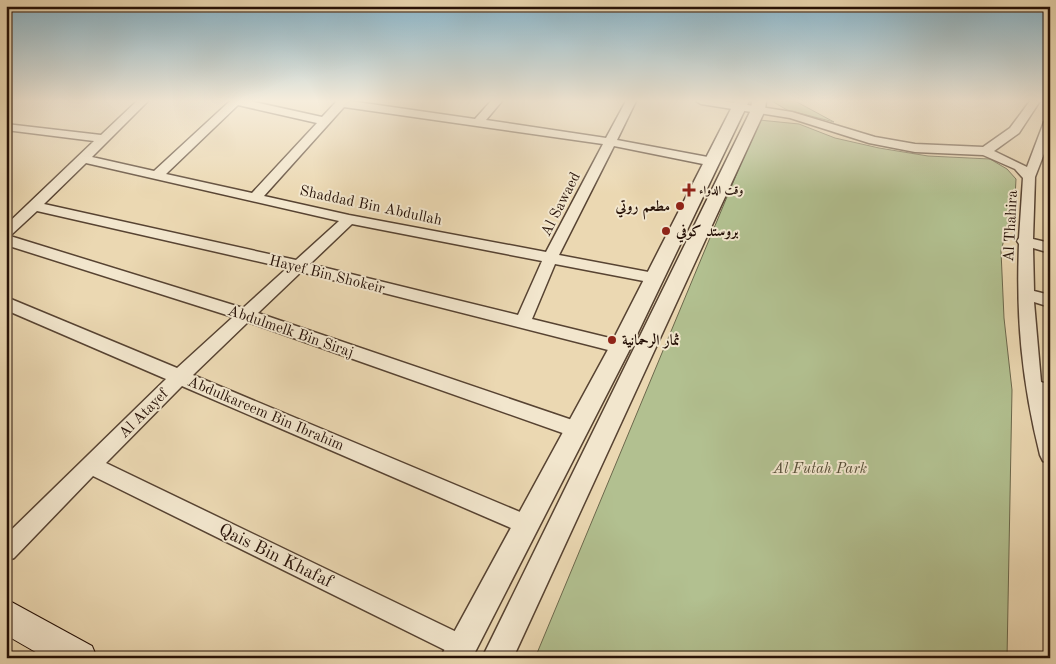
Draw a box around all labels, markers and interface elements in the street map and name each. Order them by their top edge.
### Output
street label: Al Sawaed [539,170,584,239]
street label: Shaddad Bin Abdullah [298,184,443,229]
marker: وقت الدواء [683,184,695,196]
place label: وقت الدواء [699,185,744,197]
street label: Al Thahira [1002,189,1021,262]
place label: مطعم روتي [614,199,670,220]
marker: مطعم روتي [674,200,686,212]
place label: بروستد كوفي [675,224,739,243]
marker: بروستد كوفي [660,225,672,237]
street label: Hayef Bin Shokeir [267,254,386,297]
street label: Abdulmelk Bin Siraj [226,304,356,361]
place label: ثمار الرحمانية [622,333,680,349]
marker: ثمار الرحمانية [606,334,618,346]
street label: Abdulkareem Bin Ibrahim [185,375,346,454]
street label: Al Atayef [117,386,172,442]
park label: Al Futah Park [772,462,867,477]
street label: Qais Bin Khafaf [216,521,336,592]

